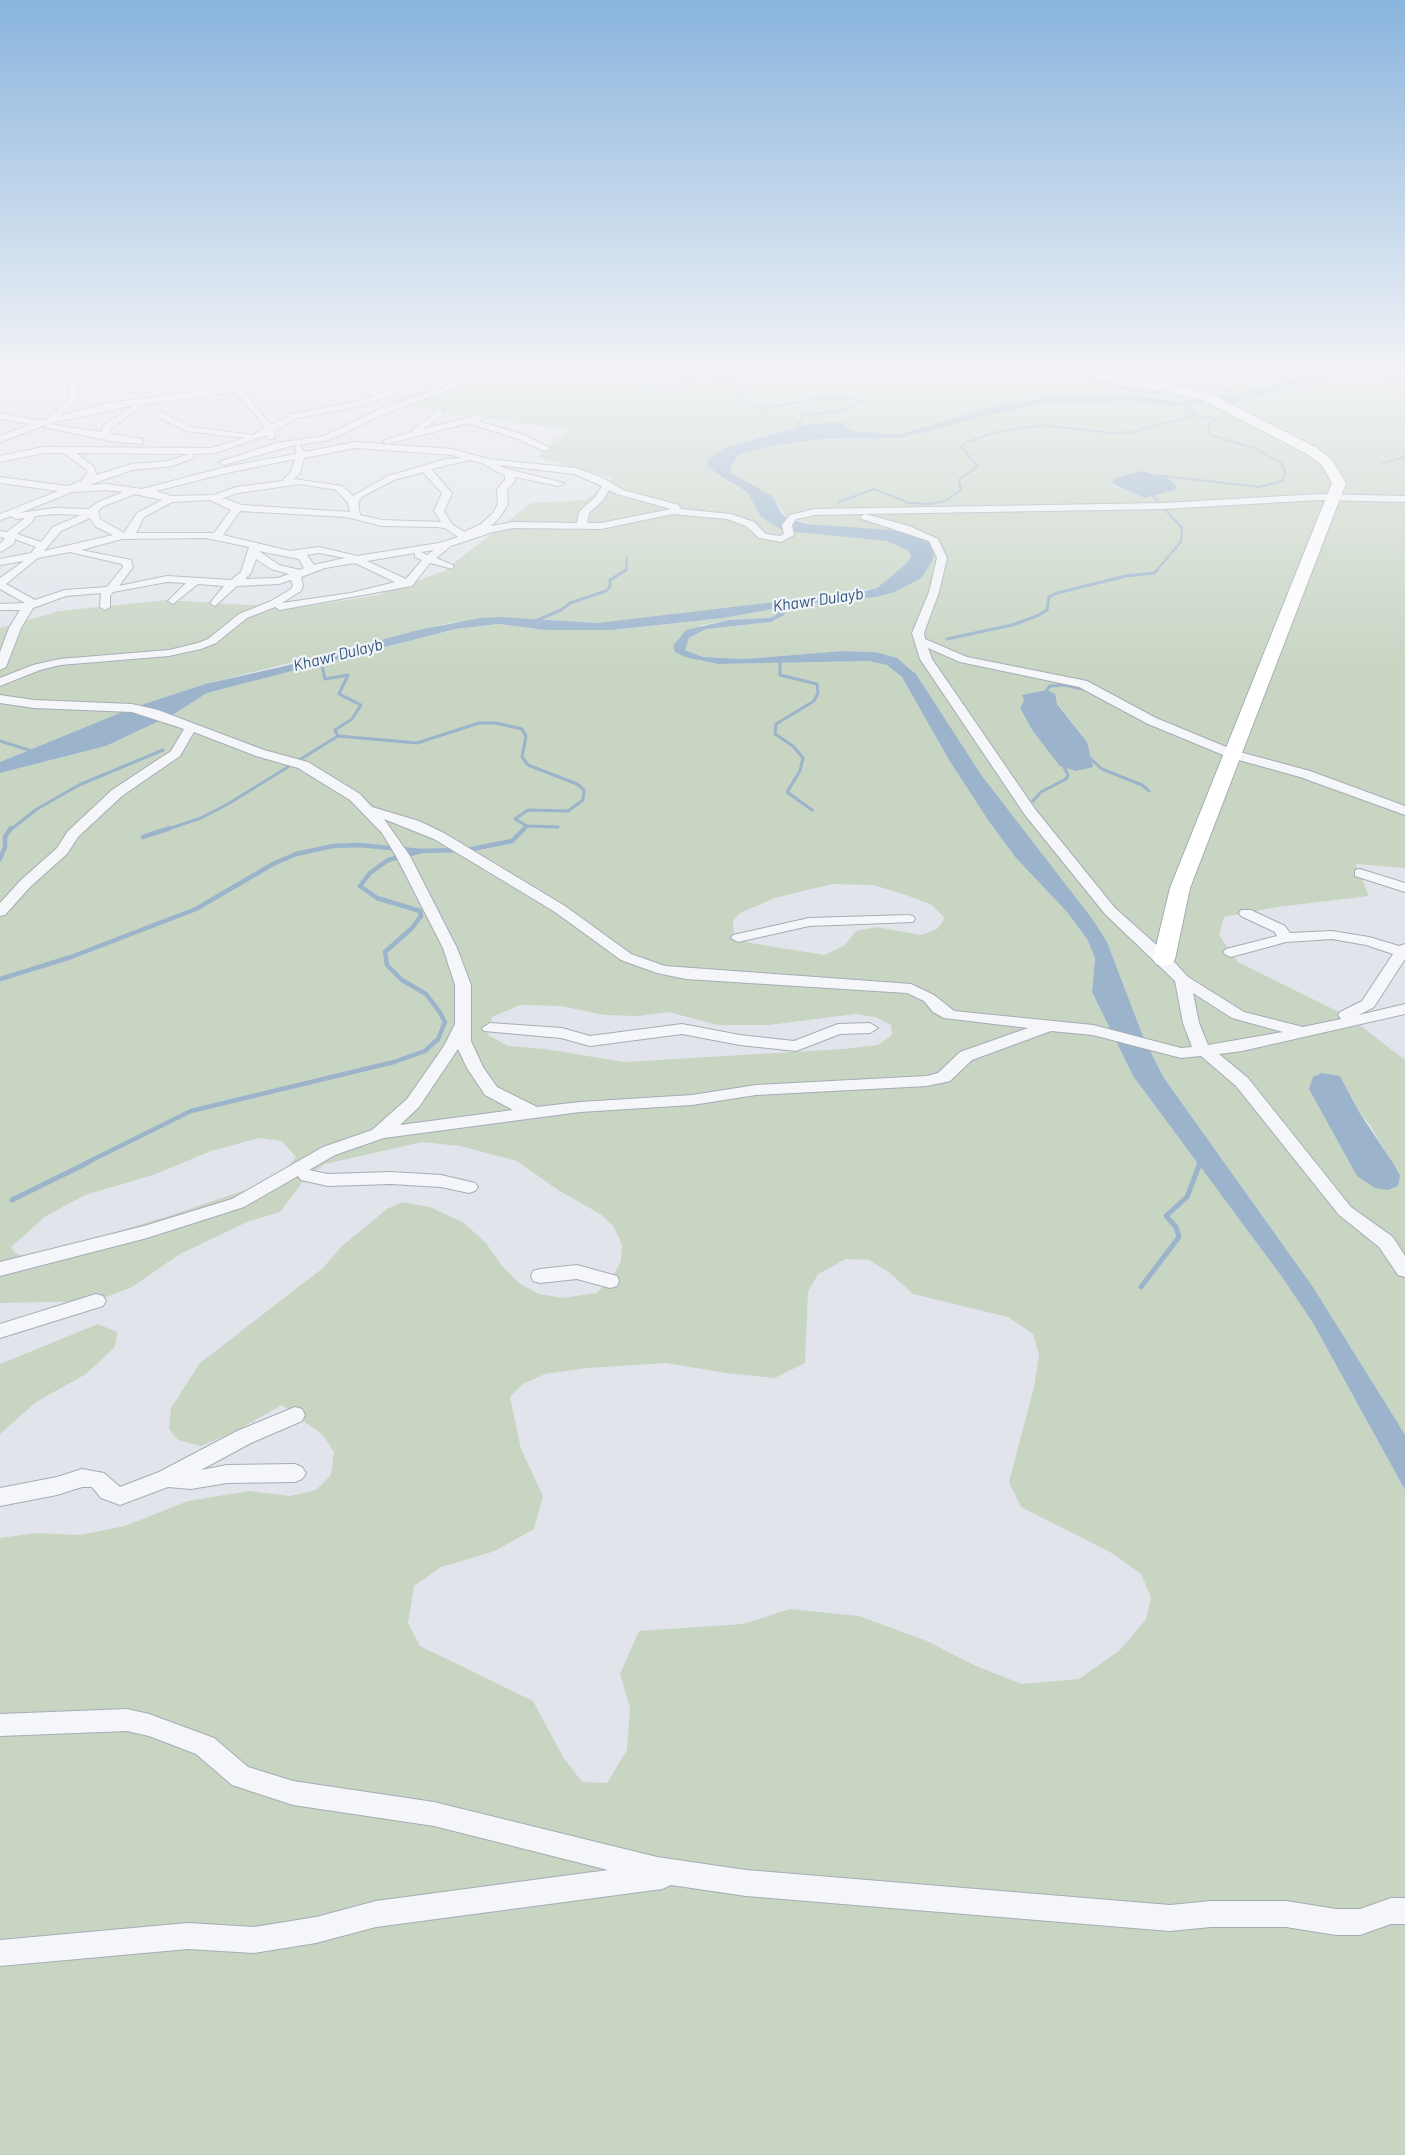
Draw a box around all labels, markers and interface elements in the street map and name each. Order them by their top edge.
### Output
water label: Khawr Dulayb [771,584,865,616]
water label: Khawr Dulayb [291,635,385,675]

